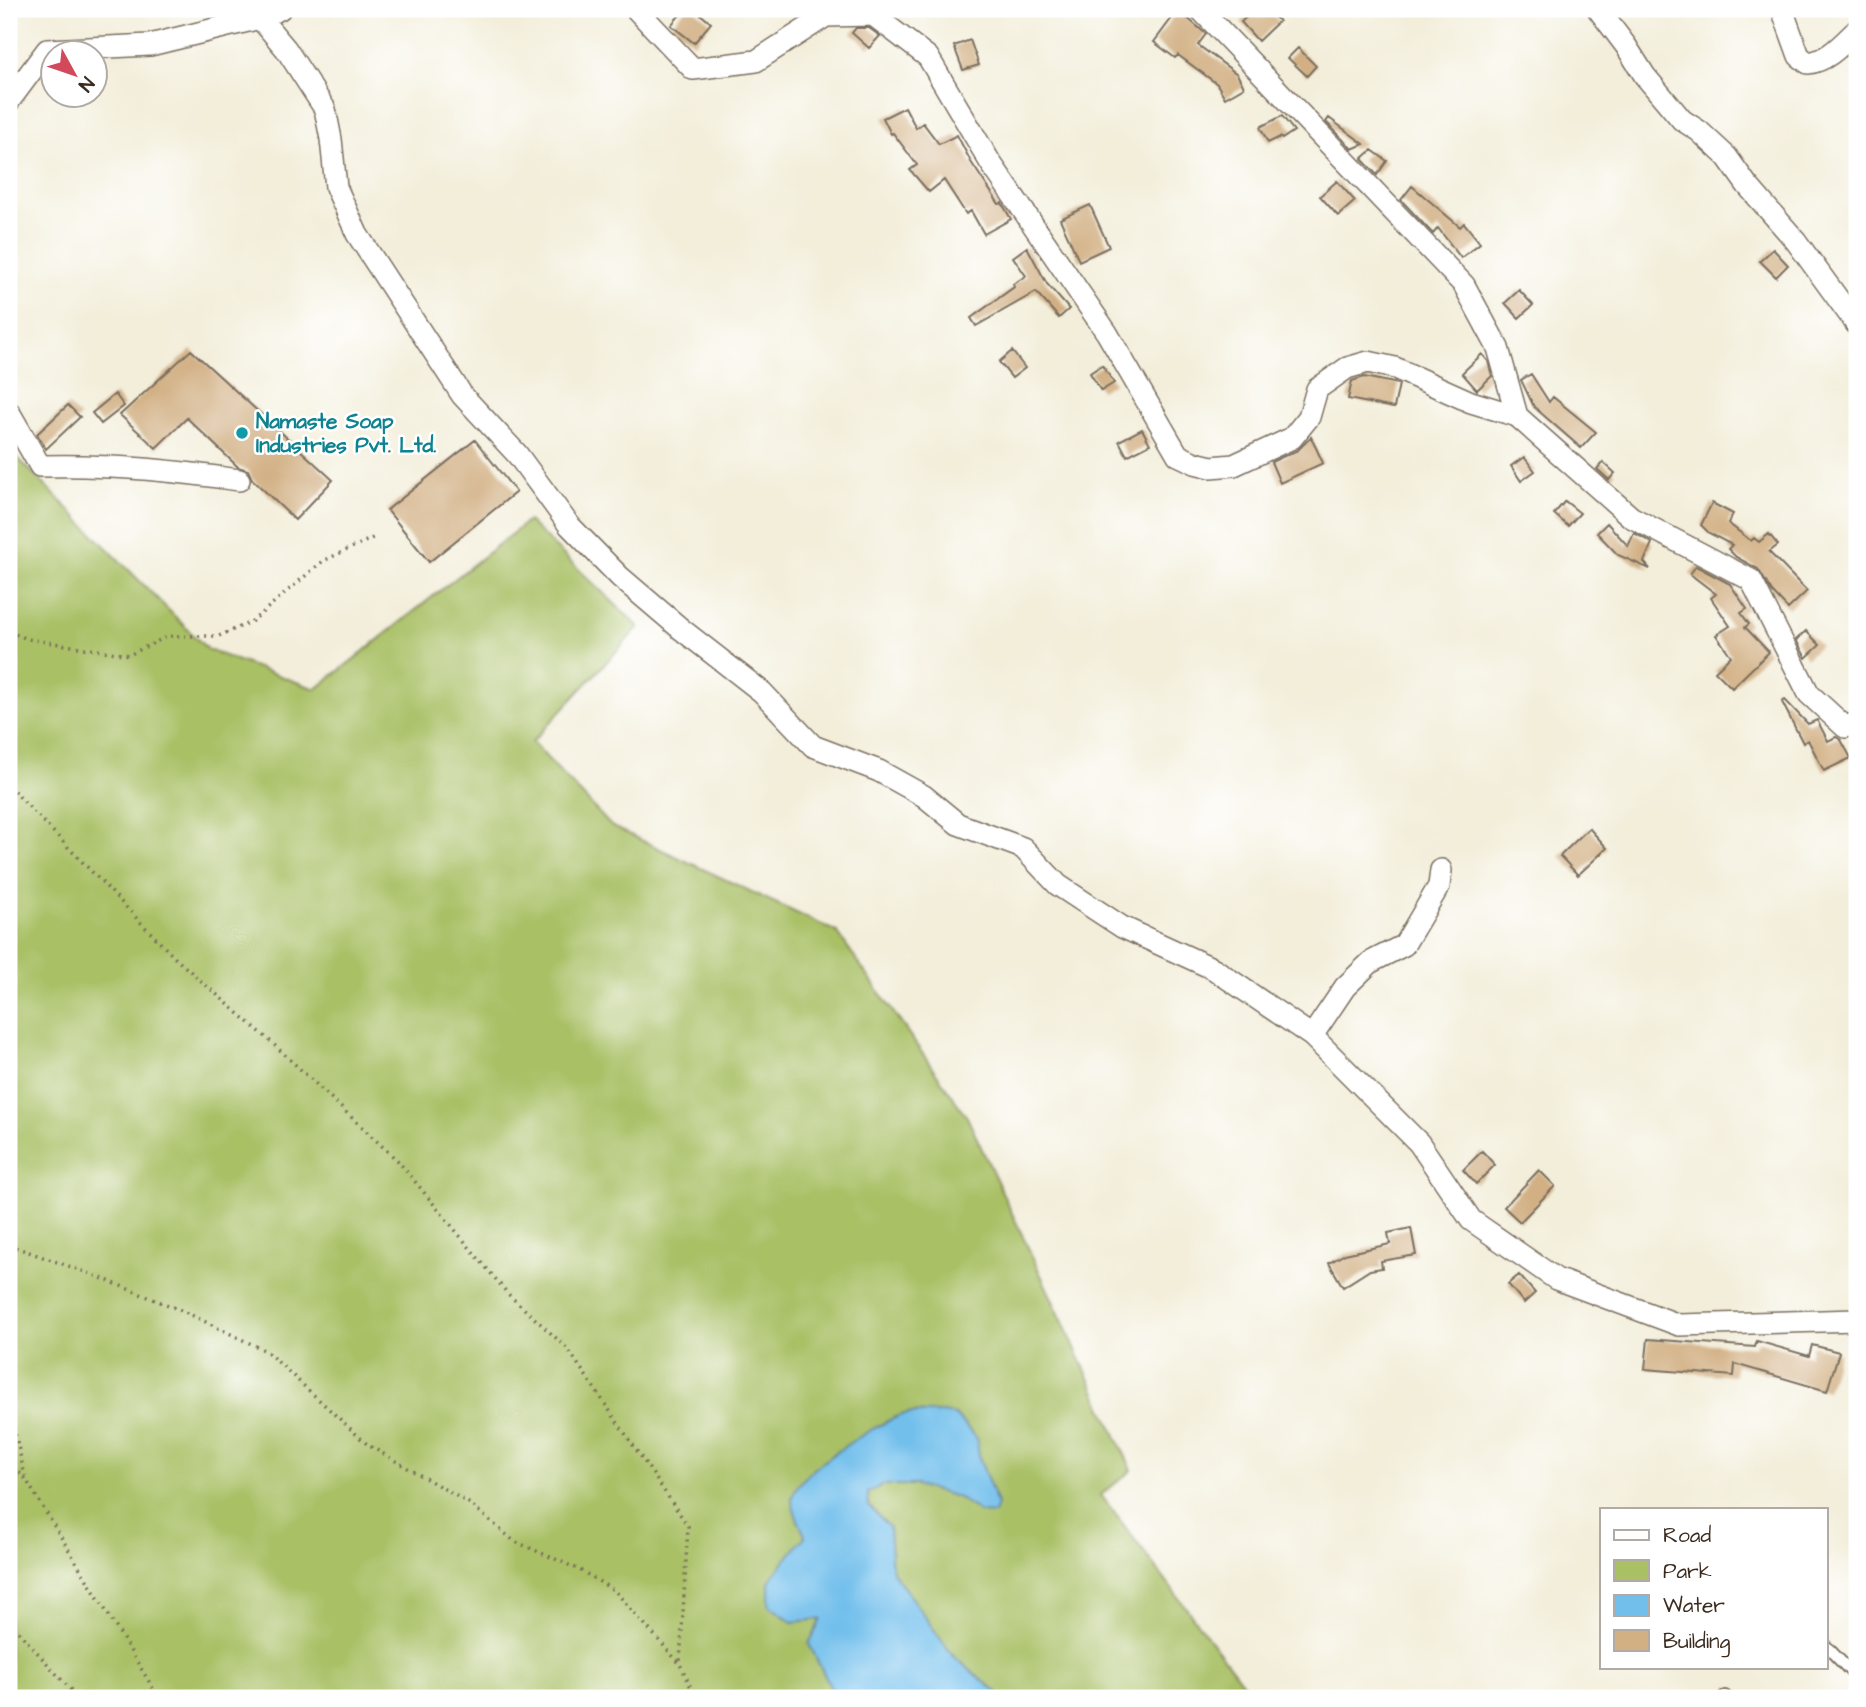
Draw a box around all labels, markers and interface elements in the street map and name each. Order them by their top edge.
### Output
north arrow [38,38,108,108]
text: N [72,71,100,97]
place label: Namaste Soap Industries Pvt. Ltd. [256,407,436,460]
marker: Namaste Soap Industries Pvt. Ltd. [234,425,250,441]
legend [1600,1508,1828,1668]
text: Road [1663,1521,1711,1550]
text: Park [1663,1557,1712,1586]
text: Water [1663,1591,1725,1620]
text: Building [1663,1627,1731,1658]

